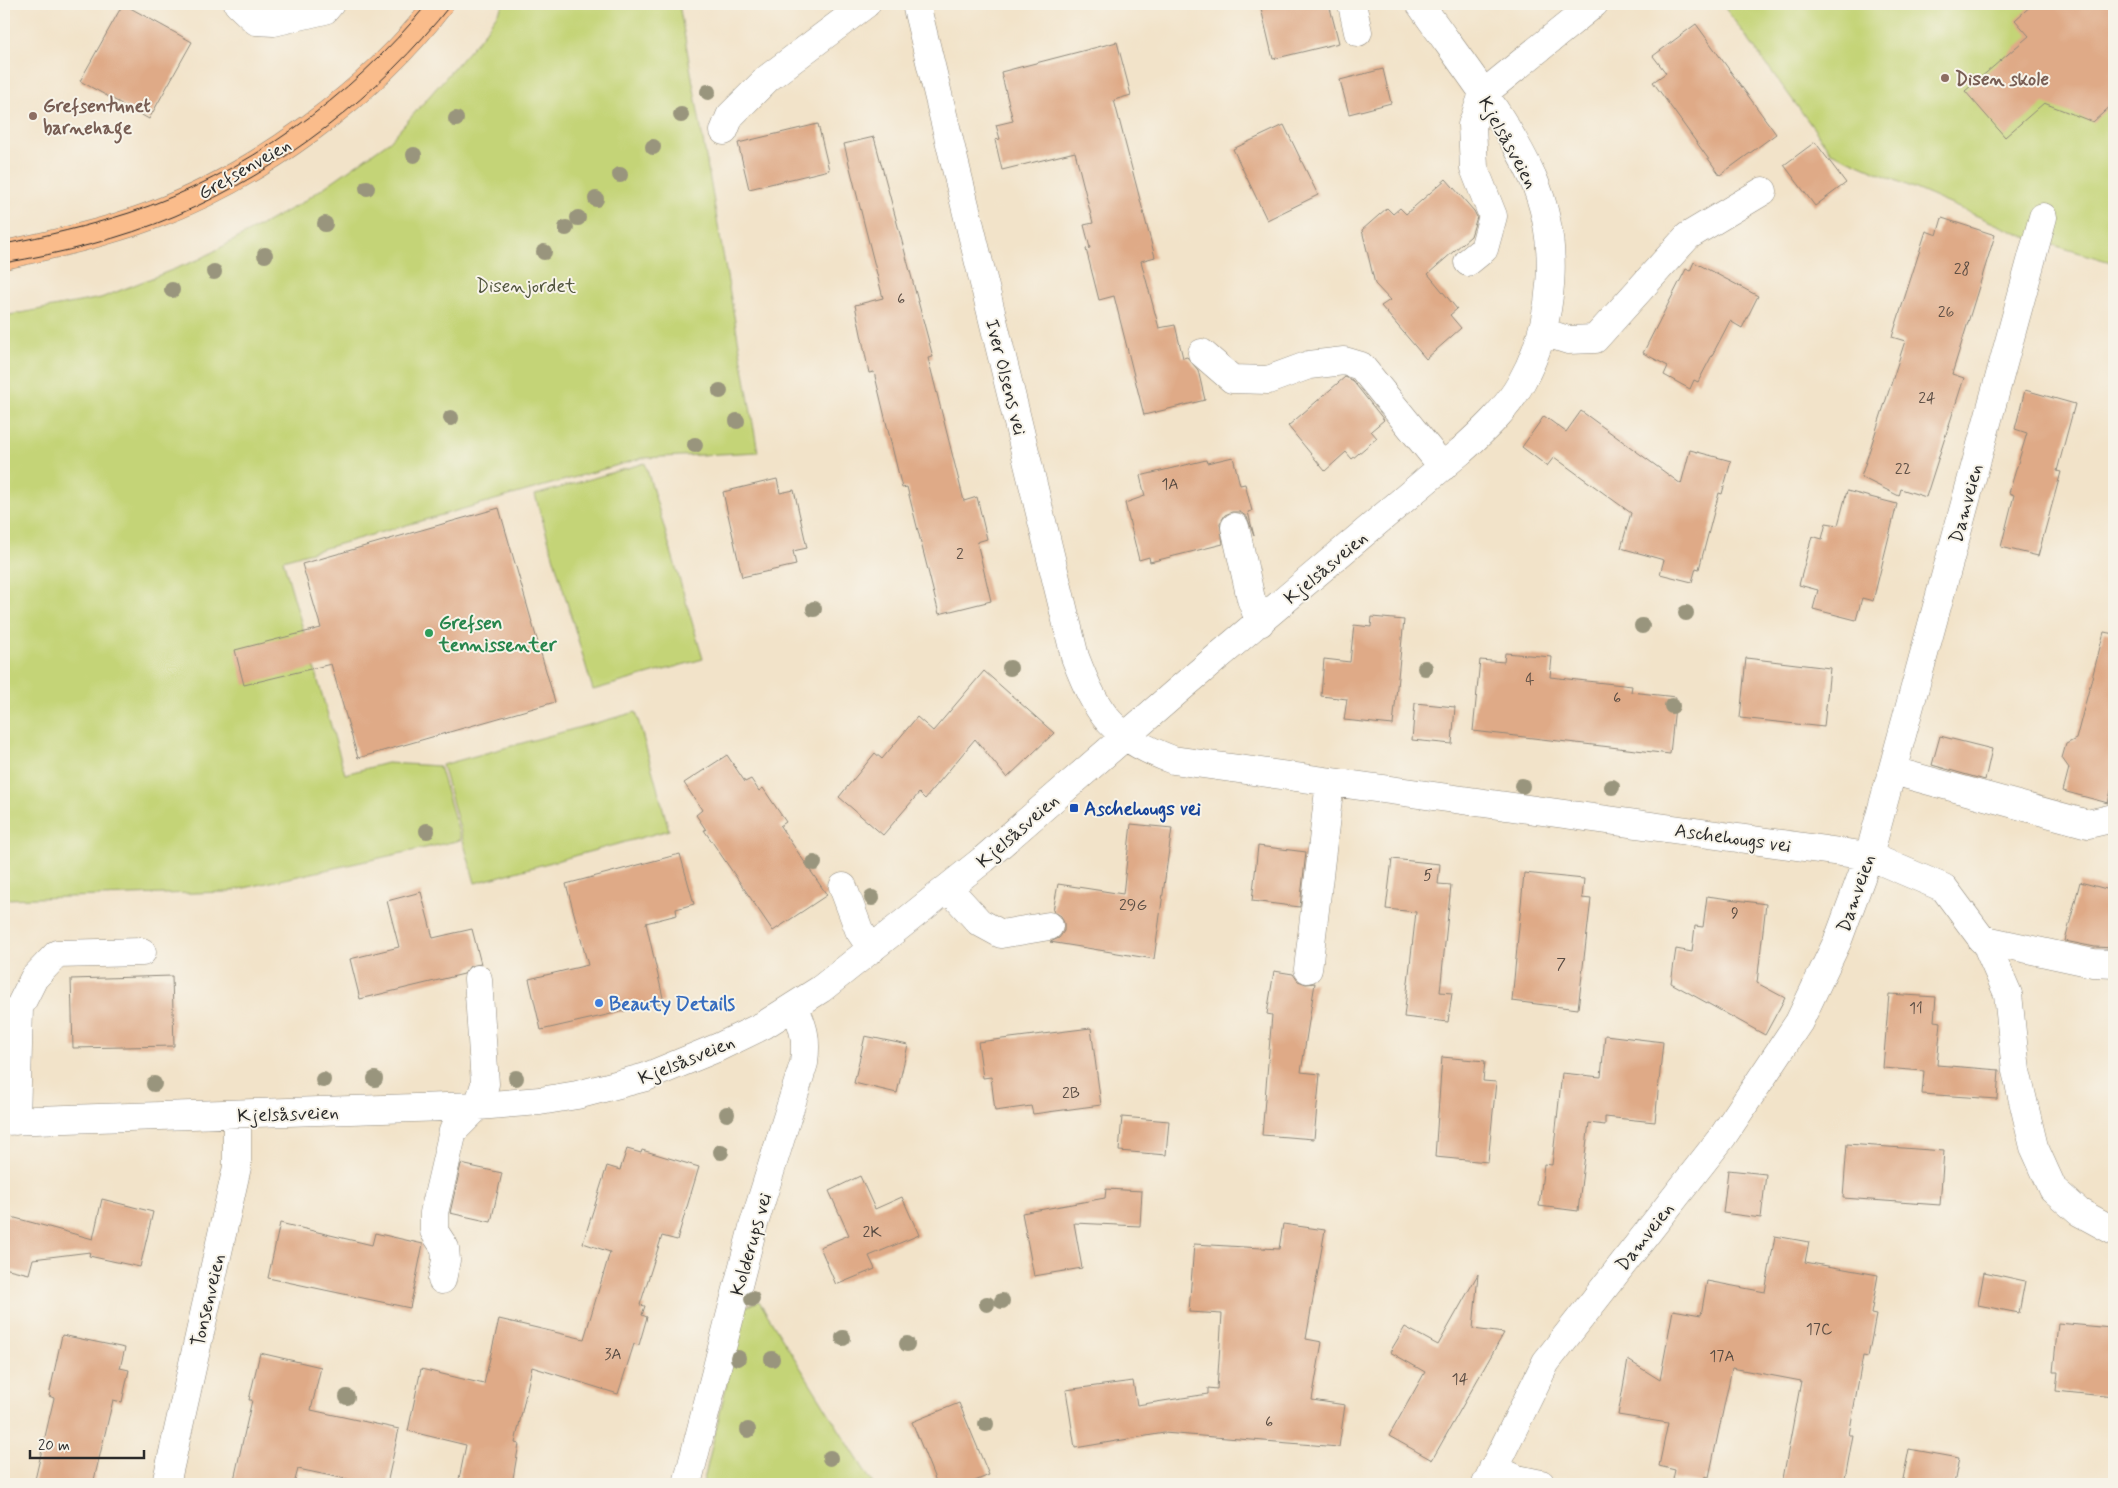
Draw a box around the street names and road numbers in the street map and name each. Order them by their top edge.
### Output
street label: Kjelsåsveien [1471,92,1543,194]
street label: Grefsenveien [194,133,296,206]
street label: Iver Olsens vei [979,317,1032,438]
street label: Damveien [1944,461,1989,546]
street label: Kjelsåsveien [1279,526,1374,611]
street label: Kjelsåsveien [971,788,1065,875]
street label: Aschehougs vei [1673,818,1792,860]
street label: Damveien [1831,851,1881,936]
street label: Kjelsåsveien [635,1030,739,1092]
street label: Kjelsåsveien [237,1100,339,1130]
street label: Kolderups vei [725,1190,778,1299]
street label: Damveien [1610,1197,1680,1277]
street label: Tonsenveien [186,1251,231,1349]

